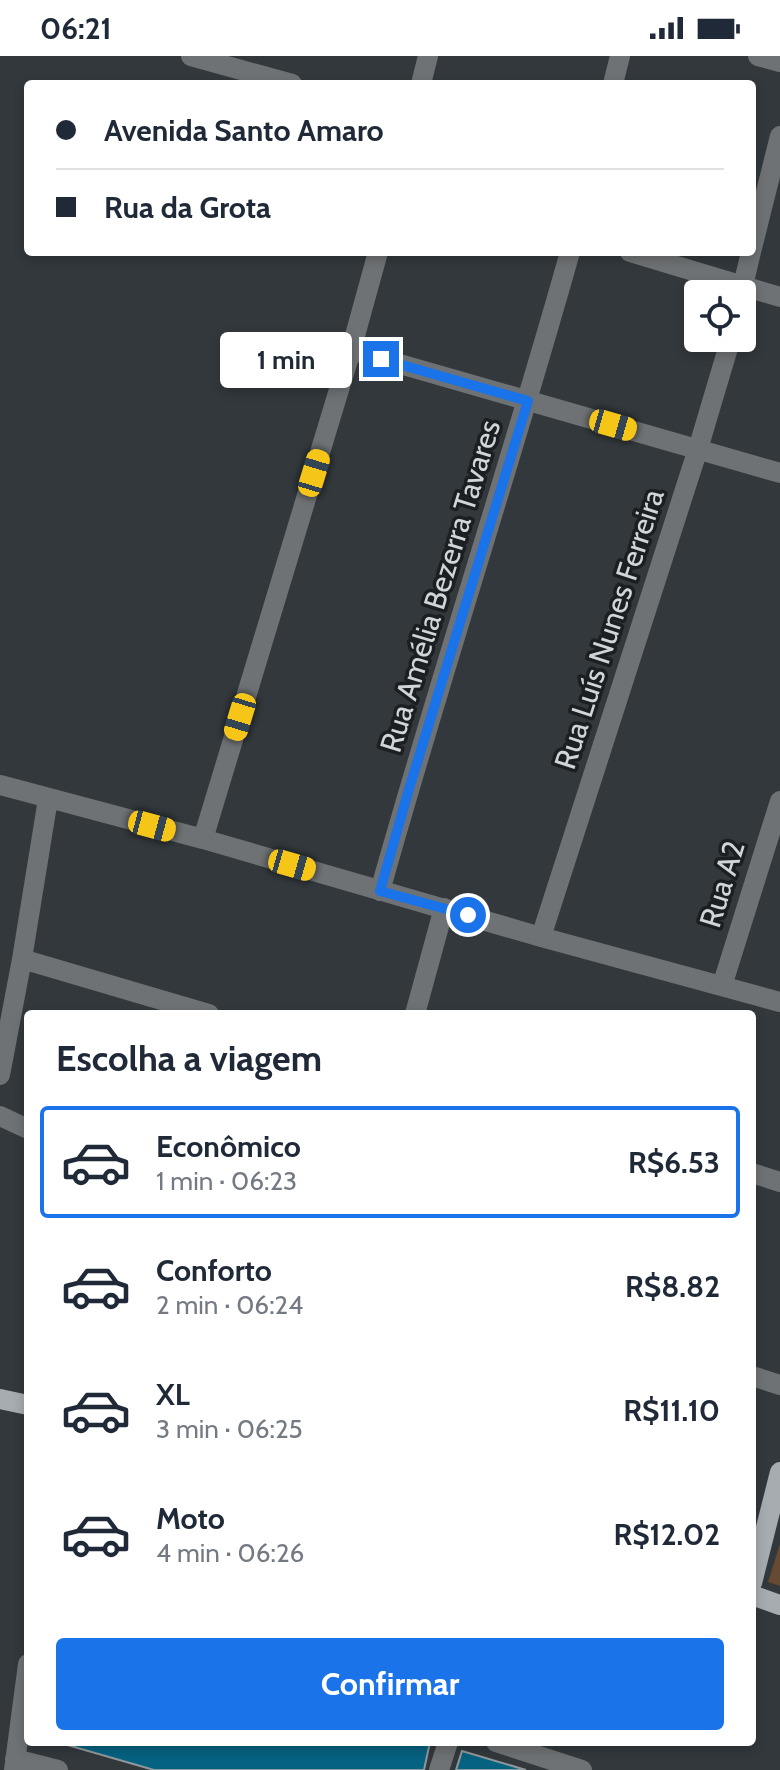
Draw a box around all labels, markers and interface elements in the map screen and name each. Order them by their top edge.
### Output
text: 06:21 [40,10,112,47]
text: Avenida Santo Amaro [104,112,384,149]
text: Rua da Grota [104,189,271,226]
map controls [684,280,756,352]
button: locate [684,280,756,352]
callout: 1 min [221,331,353,387]
route end [363,341,399,377]
text: 1 min [257,344,315,376]
car [587,407,639,443]
street label: Rua Amélia Bezerra Tavares [372,415,508,757]
car [296,447,332,499]
street label: Rua Luís Nunes Ferreira [546,484,672,774]
car [222,691,258,743]
car [126,808,178,844]
street label: Rua A2 [691,836,753,932]
car [266,847,318,883]
route start [450,897,486,933]
text: Escolha a viagem [56,1036,322,1080]
icon: car [60,1126,132,1198]
text: Econômico [156,1128,301,1165]
text: R$6.53 [628,1144,720,1181]
text: 1 min · 06:23 [156,1165,297,1197]
icon: car [60,1250,132,1322]
text: Conforto [156,1252,272,1289]
text: R$8.82 [625,1268,720,1305]
text: 2 min · 06:24 [156,1289,303,1321]
icon: car [60,1374,132,1446]
text: XL [156,1376,190,1413]
text: R$11.10 [623,1392,720,1429]
text: 3 min · 06:25 [156,1413,303,1445]
icon: car [60,1498,132,1570]
text: Moto [156,1500,225,1537]
text: R$12.02 [613,1516,720,1553]
text: 4 min · 06:26 [156,1537,304,1569]
button: Confirmar [56,1638,724,1730]

